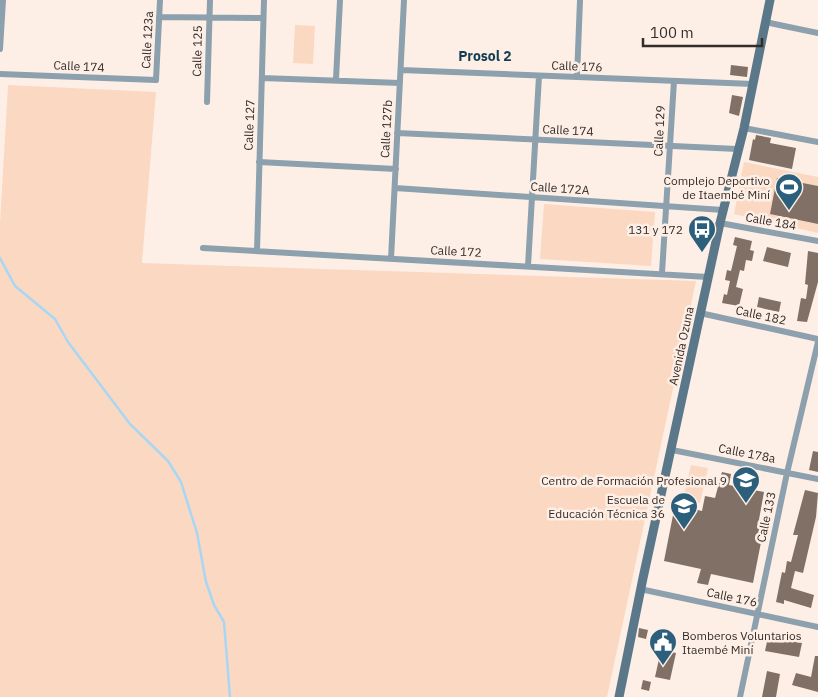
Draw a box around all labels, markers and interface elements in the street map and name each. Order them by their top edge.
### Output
street label: Calle 123a [138,10,156,69]
scale bar [643,15,762,47]
text: 100 m [650,23,694,42]
street label: Calle 125 [189,25,205,77]
district label: Prosol 2 [458,47,512,65]
street label: Calle 174 [53,57,105,75]
street label: Calle 176 [551,58,603,74]
street label: Calle 127 [241,99,257,151]
street label: Calle 127b [377,99,395,159]
street label: Calle 129 [650,105,668,157]
street label: Calle 174 [542,121,594,139]
sports icon: Complejo Deportivo de Itaembé Miní [774,172,804,211]
place label: Complejo Deportivo de Itaembé Miní [663,173,770,202]
street label: Calle 172A [530,178,590,198]
street label: Calle 184 [744,209,798,233]
bus stop icon: 131 y 172 [687,214,717,253]
place label: 131 y 172 [628,222,683,237]
street label: Calle 172 [430,242,482,260]
street label: Calle 182 [734,302,788,328]
street label: Avenida Ozuna [665,305,697,387]
street label: Calle 178a [717,440,777,466]
school or university icon: Centro de Formación Profesional 9 [731,465,761,504]
place label: Centro de Formación Profesional 9 [541,473,727,488]
street label: Calle 133 [753,490,779,544]
school or university icon: Escuela de Educación Técnica 36 [669,491,699,530]
place label: Escuela de Educación Técnica 36 [548,492,665,521]
street label: Calle 176 [705,584,759,610]
public building icon: Bomberos Voluntarios Itaembé Miní [648,627,678,666]
place label: Bomberos Voluntarios Itaembé Miní [682,628,802,657]

